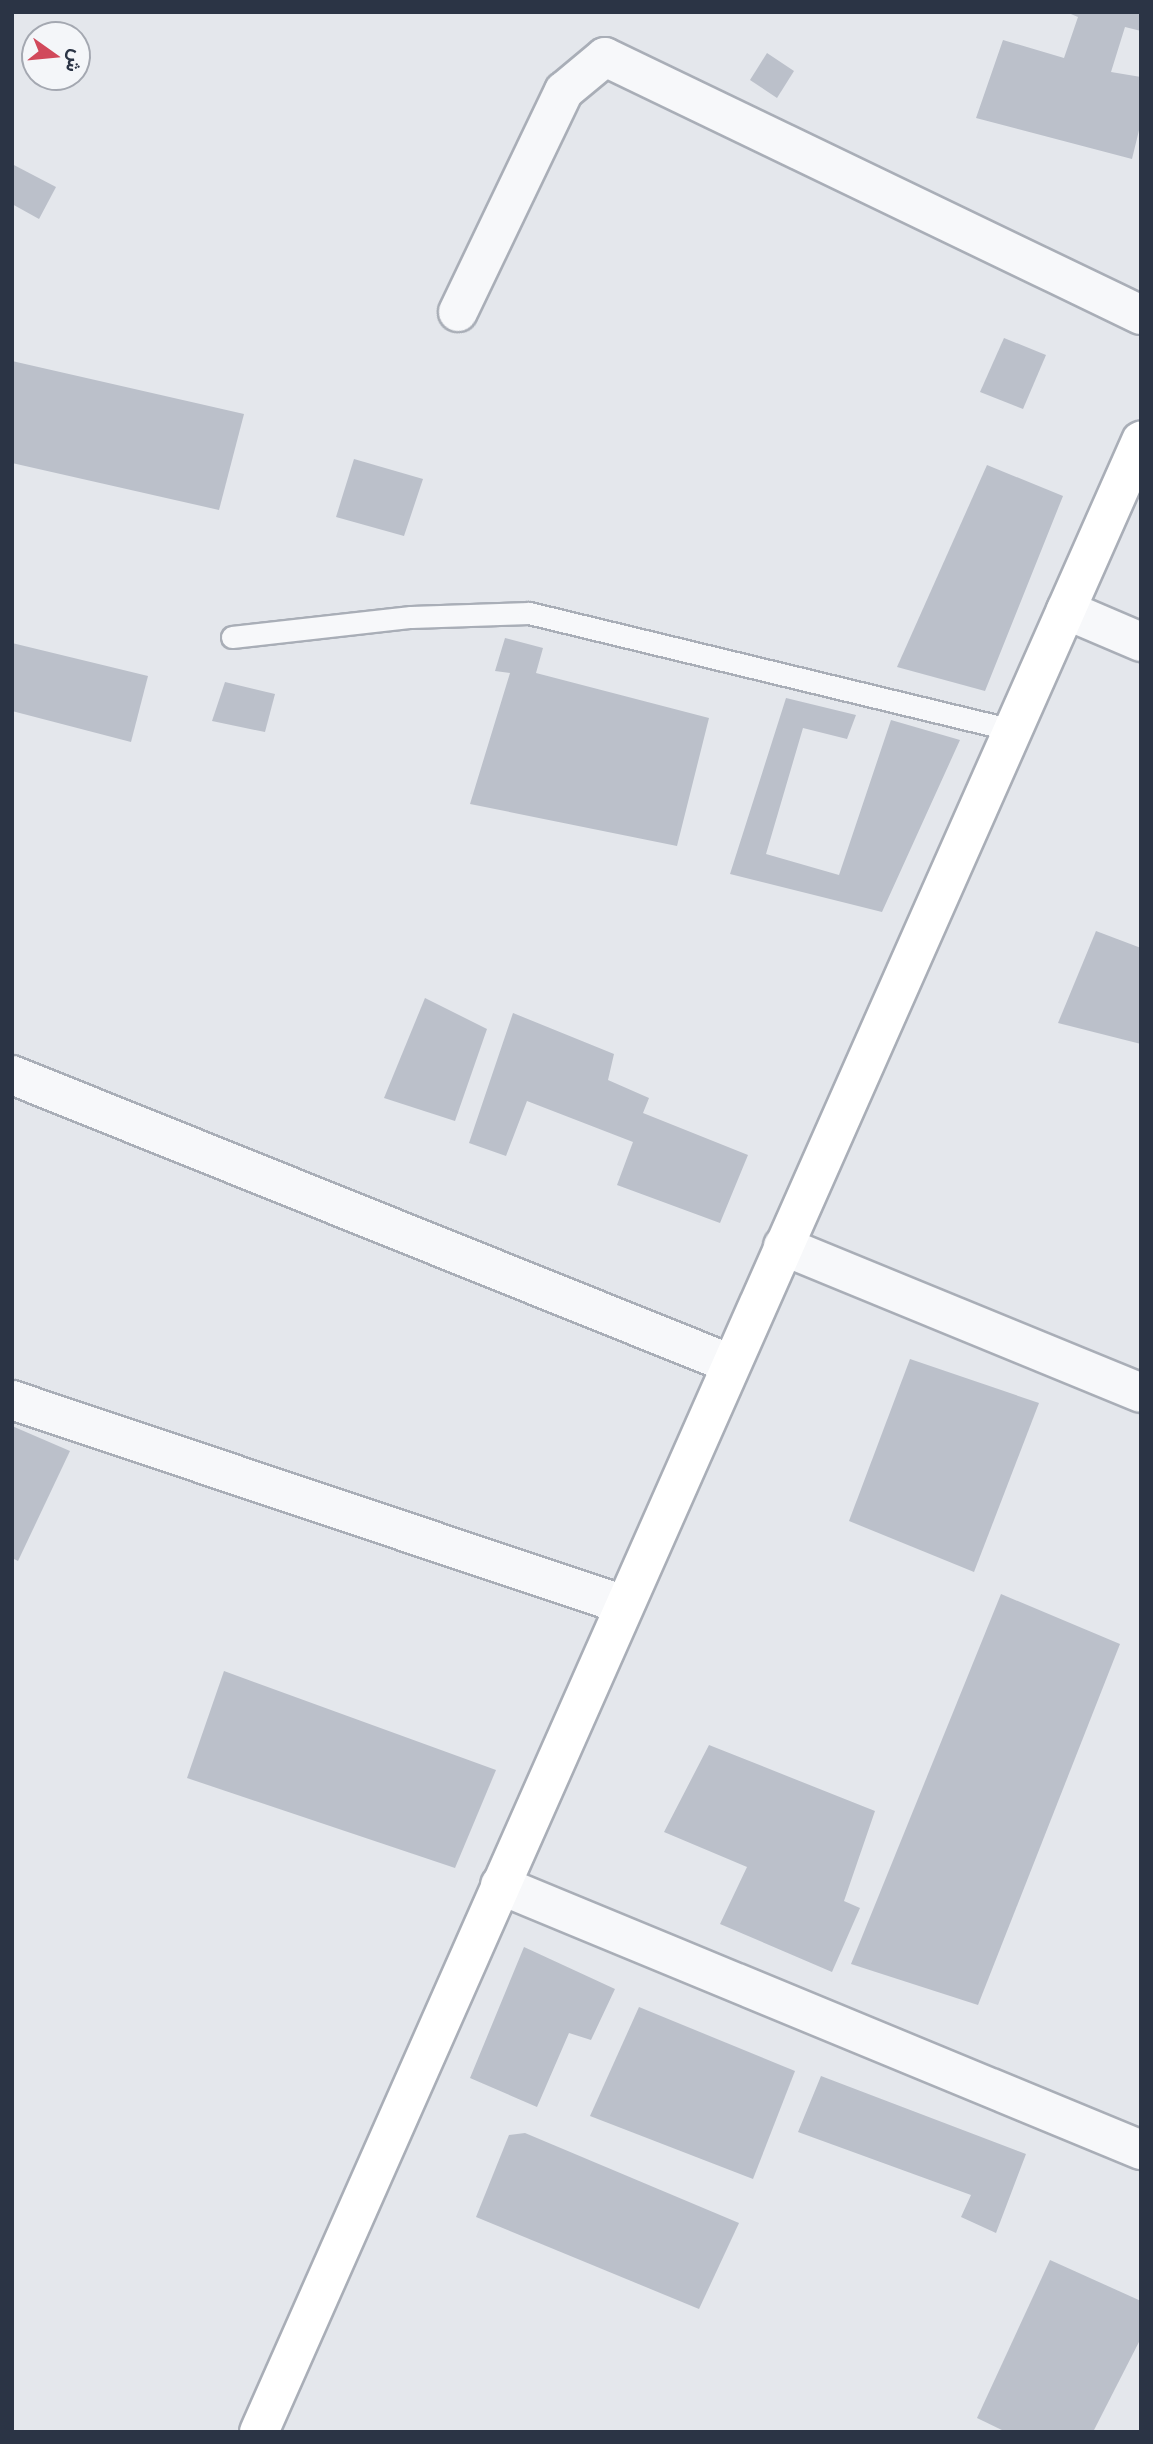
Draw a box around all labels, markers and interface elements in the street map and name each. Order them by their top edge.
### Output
north arrow [21,21,91,91]
text: ش [60,47,90,75]

